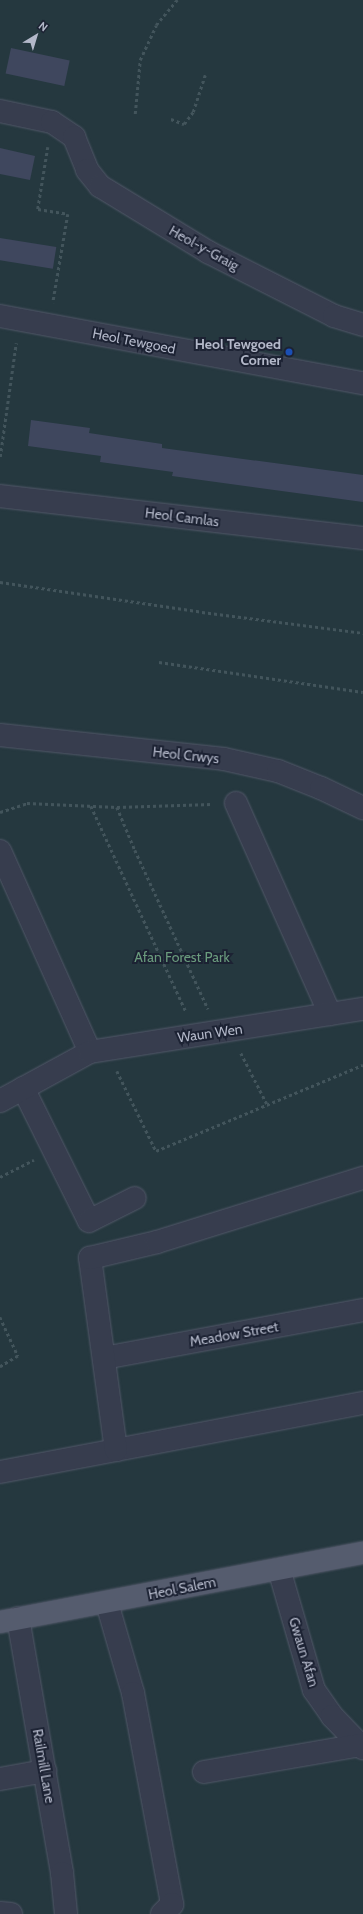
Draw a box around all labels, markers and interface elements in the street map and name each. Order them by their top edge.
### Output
north arrow [16,16,56,56]
text: N [36,19,51,34]
street label: Heol-y-Graig [166,222,242,274]
street label: Heol Tewgoed [91,325,177,357]
place label: Heol Tewgoed Corner [195,336,281,368]
marker: Heol Tewgoed Corner [284,347,294,357]
street label: Heol Camlas [144,504,220,530]
street label: Heol Crwys [152,743,220,767]
park label: Afan Forest Park [134,949,230,965]
street label: Waun Wen [176,1020,244,1046]
street label: Meadow Street [188,1318,280,1350]
street label: Heol Salem [147,1573,217,1603]
street label: Gwaun Afan [285,1615,323,1689]
street label: Railmill Lane [29,1728,59,1804]

